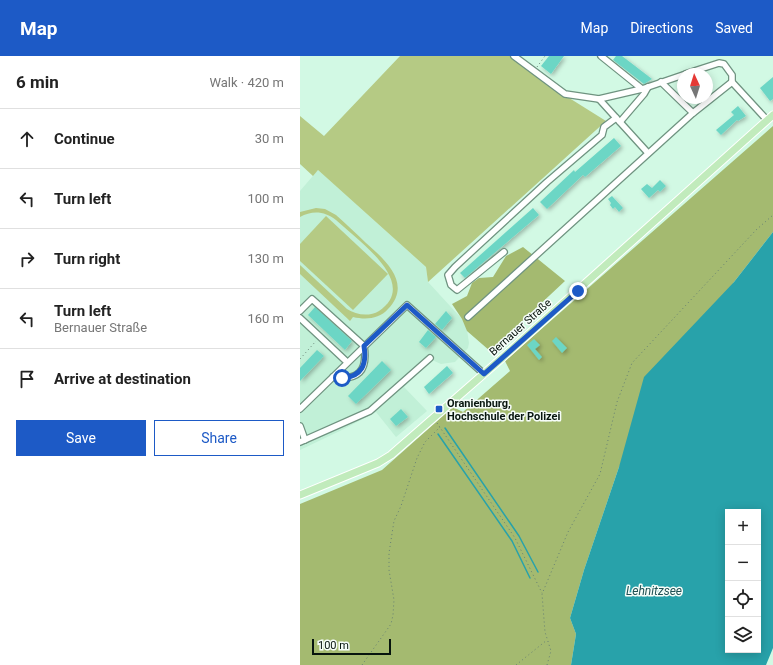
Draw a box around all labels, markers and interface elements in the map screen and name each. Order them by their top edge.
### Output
text: Map [20,17,58,40]
text: Map [581,20,608,36]
text: Directions [630,20,693,36]
text: Saved [715,20,753,36]
north arrow [677,68,713,104]
text: 6 min [16,72,59,92]
text: Walk · 420 m [209,75,284,90]
icon: ahead [16,128,38,150]
text: Continue [54,130,115,148]
text: 30 m [255,131,284,146]
icon: left [16,188,38,210]
text: Turn left [54,190,111,208]
text: 100 m [247,191,284,206]
icon: right [16,248,38,270]
text: Turn right [54,250,120,268]
text: 130 m [247,251,284,266]
route end [569,282,587,300]
street label: Bernauer Straße [487,296,554,359]
text: Turn left [54,302,111,320]
icon: left [16,308,38,330]
text: 160 m [247,311,284,326]
text: Bernauer Straße [54,320,147,335]
icon: arrive [16,368,38,390]
route start [333,369,351,387]
text: Arrive at destination [54,370,191,388]
place label: Oranienburg, Hochschule der Polizei [447,397,561,423]
marker: Oranienburg, Hochschule der Polizei [434,404,444,414]
button: Save [16,420,146,456]
button: Share [154,420,284,456]
map controls [725,509,761,653]
button: + [725,509,761,545]
button: − [725,545,761,581]
button: locate [725,581,761,617]
water label: Lehnitzsee [626,584,682,598]
button: layers [725,617,761,653]
scale bar [312,637,391,656]
text: 100 m [318,639,349,652]

